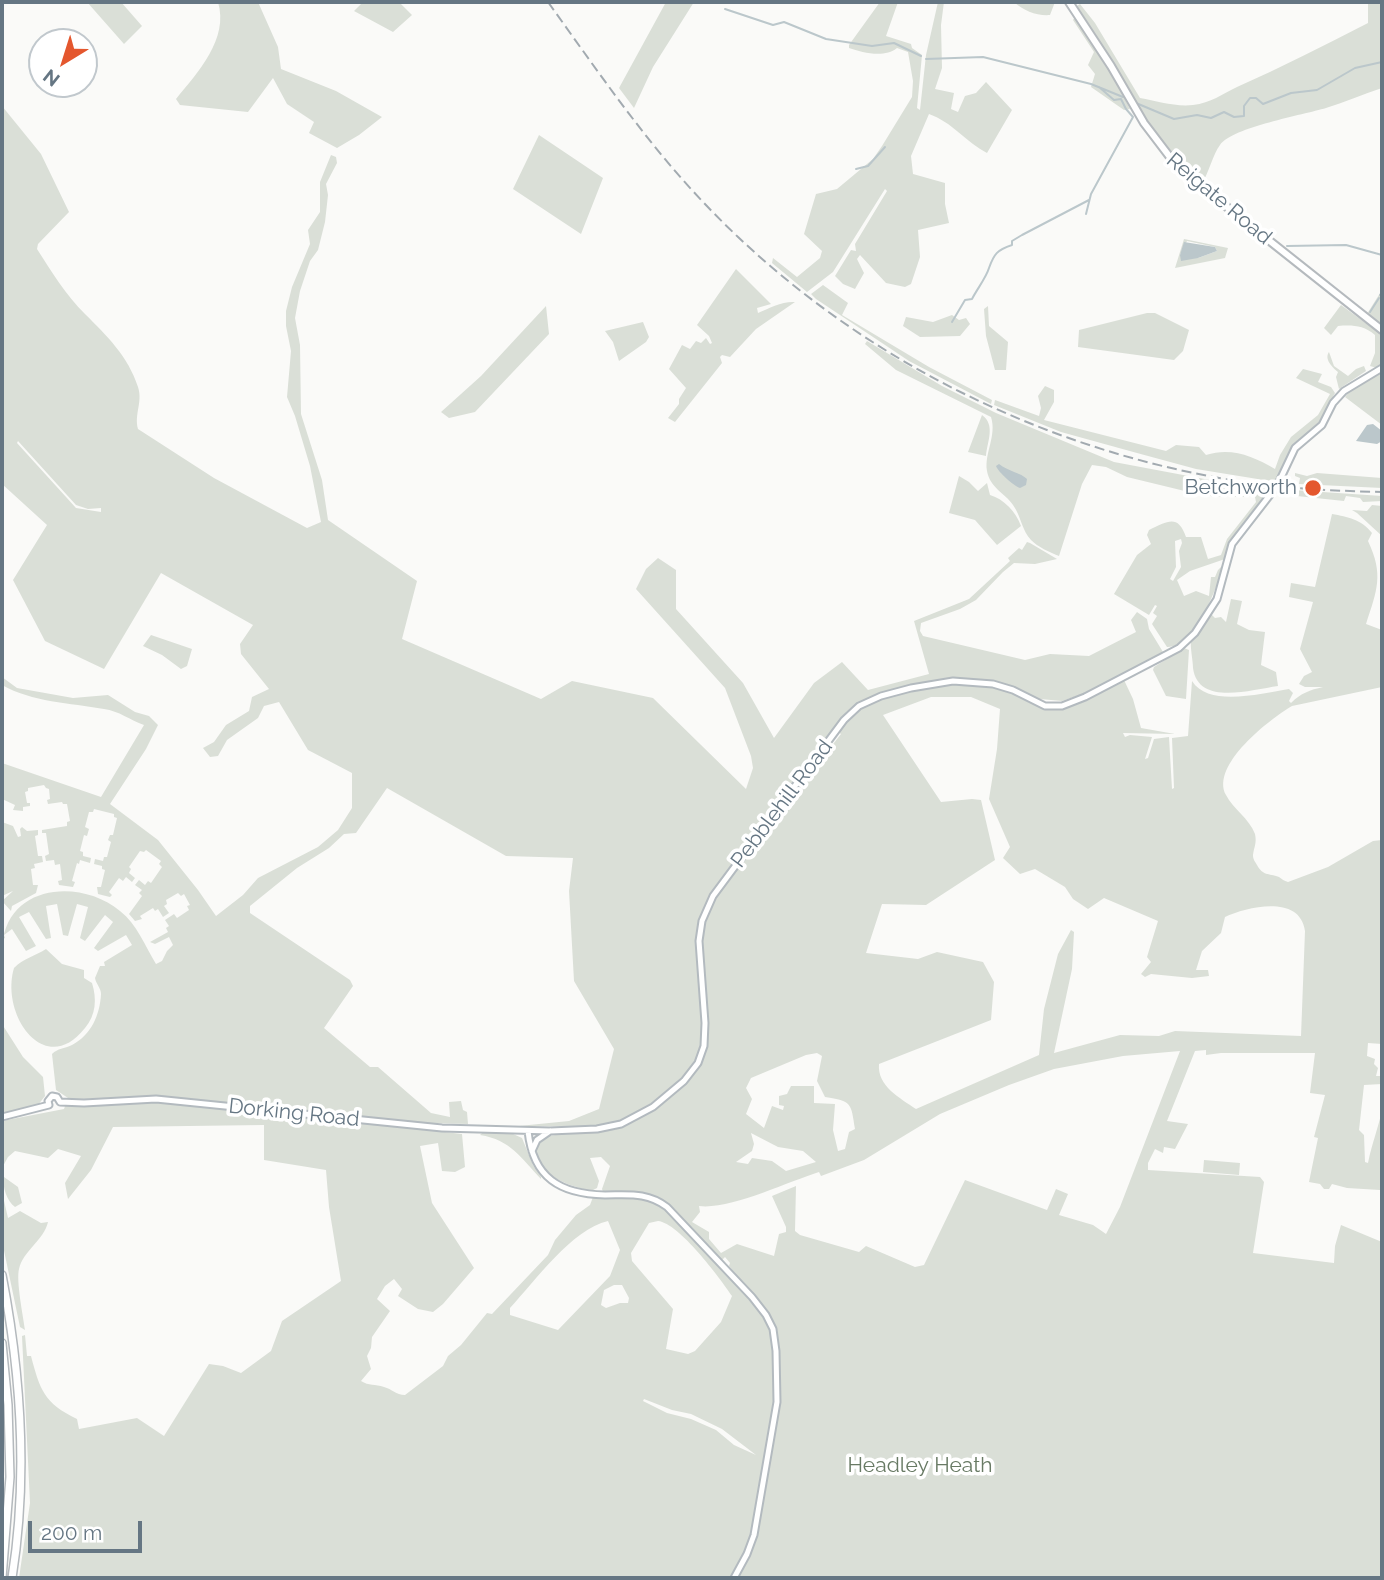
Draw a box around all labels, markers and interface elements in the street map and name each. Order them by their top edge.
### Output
north arrow [28,28,98,98]
text: N [39,65,64,91]
street label: Reigate Road [1161,148,1277,250]
place label: Betchworth [1185,475,1297,501]
marker: Betchworth [1303,478,1323,498]
street label: Pebblehill Road [726,735,838,873]
street label: Dorking Road [227,1094,361,1132]
park label: Headley Heath [848,1453,992,1479]
scale bar [32,1506,145,1550]
text: 200 m [41,1520,102,1545]

